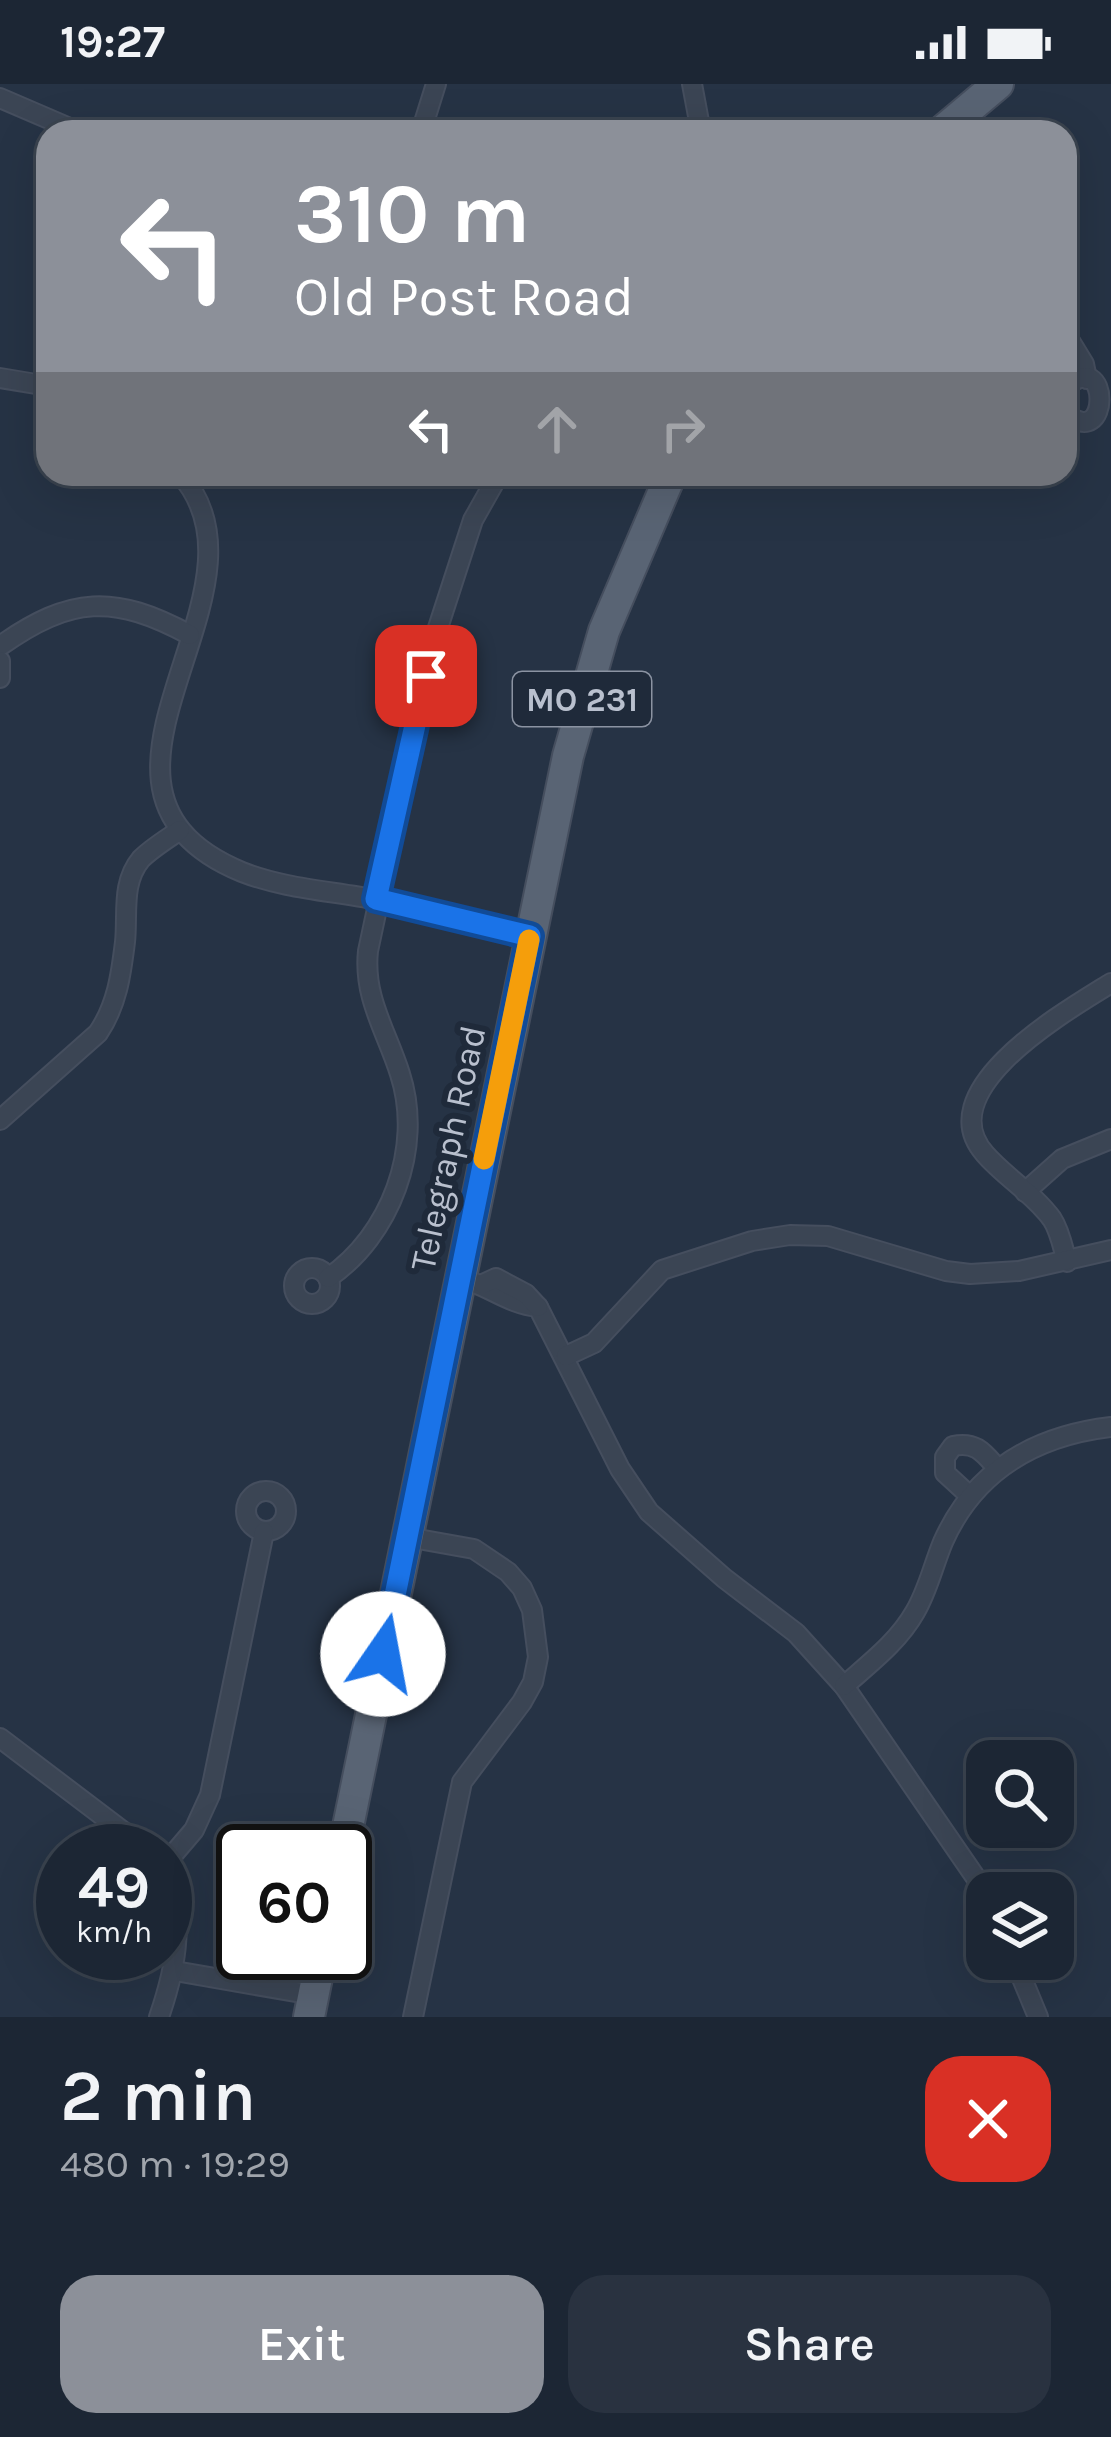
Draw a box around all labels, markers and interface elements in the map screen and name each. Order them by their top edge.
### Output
text: 19:27 [60,16,165,68]
text: 310 m [294,165,530,263]
icon: left [96,168,252,324]
text: Old Post Road [294,265,634,329]
icon: left [398,396,464,462]
icon: ahead [524,396,590,462]
icon: right [650,396,716,462]
pin [375,625,477,727]
icon: arrive [393,643,459,709]
road number: MO 231 [513,672,651,726]
street label: Telegraph Road [401,1022,494,1275]
position arrow [320,1591,446,1717]
map controls [966,1740,1074,1980]
button: search [966,1740,1074,1848]
speed limit sign: 60 [216,1824,372,1980]
text: 49 [78,1852,150,1922]
button: layers [966,1872,1074,1980]
text: km/h [76,1914,152,1950]
text: 2 min [60,2054,257,2138]
button: close [925,2056,1051,2182]
text: 480 m · 19:29 [60,2141,290,2187]
button: Exit [60,2275,544,2413]
button: Share [568,2275,1051,2413]

